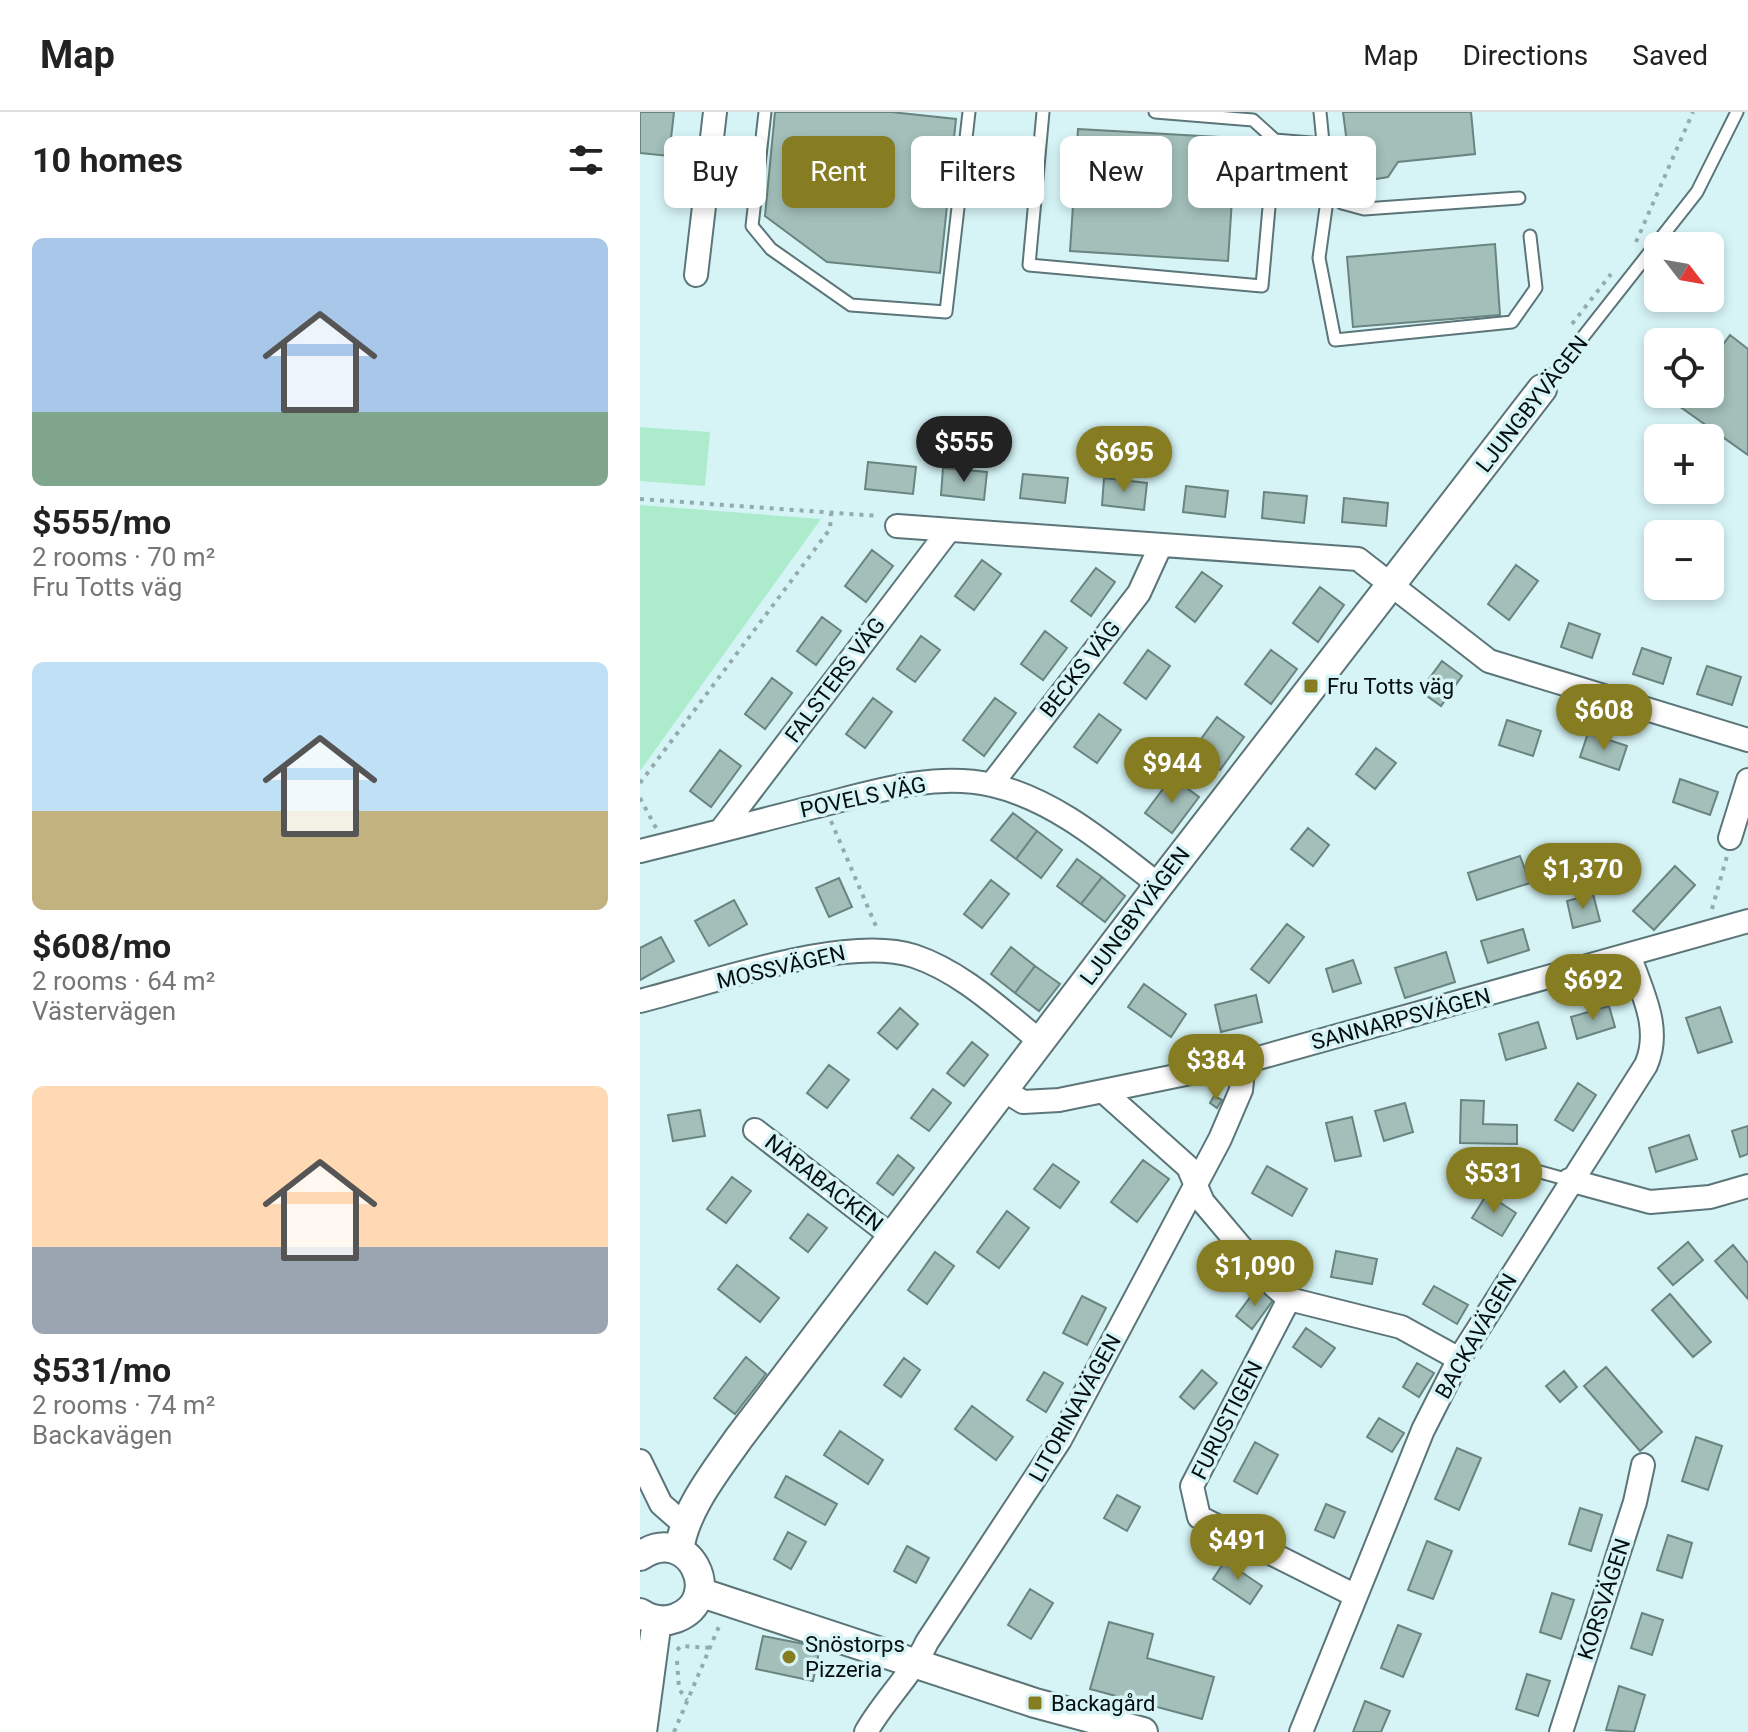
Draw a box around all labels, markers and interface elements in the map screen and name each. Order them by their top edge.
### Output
text: Map [40,33,115,77]
text: Map [1363,39,1419,72]
text: Directions [1463,39,1588,72]
text: Saved [1632,39,1708,72]
chip: Buy [664,136,766,208]
chip: Rent [782,136,895,208]
chip: Filters [911,136,1044,208]
chip: New [1060,136,1172,208]
chip: Apartment [1188,136,1376,208]
icon: filters [564,138,608,182]
text: 10 homes [32,140,183,180]
north arrow [1644,232,1724,312]
map controls [1644,232,1724,600]
icon: home [248,290,392,434]
button: locate [1644,328,1724,408]
street label: LJUNGBYVÄGEN [1471,331,1593,477]
pin: $555 [917,416,1011,484]
button: + [1644,424,1724,504]
pin: $695 [1077,426,1171,494]
text: $555 [934,427,994,457]
text: $695 [1094,437,1154,467]
text: $555/mo [32,502,171,542]
button: − [1644,520,1724,600]
text: 2 rooms · 70 m² [32,542,215,572]
text: Fru Totts väg [32,572,182,602]
street label: FALSTERS VÄG [780,613,890,747]
street label: BECKS VÄG [1035,616,1125,722]
place label: Fru Totts väg [1327,674,1454,699]
marker: Fru Totts väg [1302,677,1320,695]
pin: $608 [1557,684,1651,752]
text: $608 [1574,695,1634,725]
icon: home [248,714,392,858]
pin: $944 [1125,737,1219,805]
text: $944 [1142,748,1202,778]
street label: POVELS VÄG [798,771,928,823]
street label: LJUNGBYVÄGEN [1075,842,1195,990]
pin: $1,370 [1518,843,1648,911]
text: $1,370 [1543,854,1623,884]
text: $608/mo [32,926,171,966]
street label: MOSSVÄGEN [714,940,848,994]
pin: $692 [1546,954,1640,1022]
text: $692 [1563,965,1623,995]
text: 2 rooms · 64 m² [32,966,215,996]
street label: SANNARPSVÄGEN [1309,983,1493,1055]
text: Västervägen [32,996,176,1026]
pin: $384 [1169,1034,1263,1102]
text: $384 [1186,1045,1246,1075]
street label: NÄRABACKEN [760,1129,888,1237]
icon: home [248,1138,392,1282]
pin: $531 [1447,1147,1541,1215]
text: $531 [1464,1158,1524,1188]
pin: $1,090 [1190,1240,1320,1308]
text: $1,090 [1215,1251,1295,1281]
street label: BACKAVÄGEN [1430,1269,1522,1403]
street label: LITORINAVÄGEN [1024,1330,1126,1486]
text: $531/mo [32,1350,171,1390]
street label: FURUSTIGEN [1186,1357,1268,1483]
text: 2 rooms · 74 m² [32,1390,215,1420]
text: Backavägen [32,1420,172,1450]
pin: $491 [1191,1514,1285,1582]
text: $491 [1208,1525,1268,1555]
street label: KORSVÄGEN [1573,1535,1635,1663]
place label: Snöstorps Pizzeria [805,1632,905,1682]
marker: Snöstorps Pizzeria [780,1648,798,1666]
place label: Backagård [1051,1691,1155,1716]
marker: Backagård [1026,1694,1044,1712]

